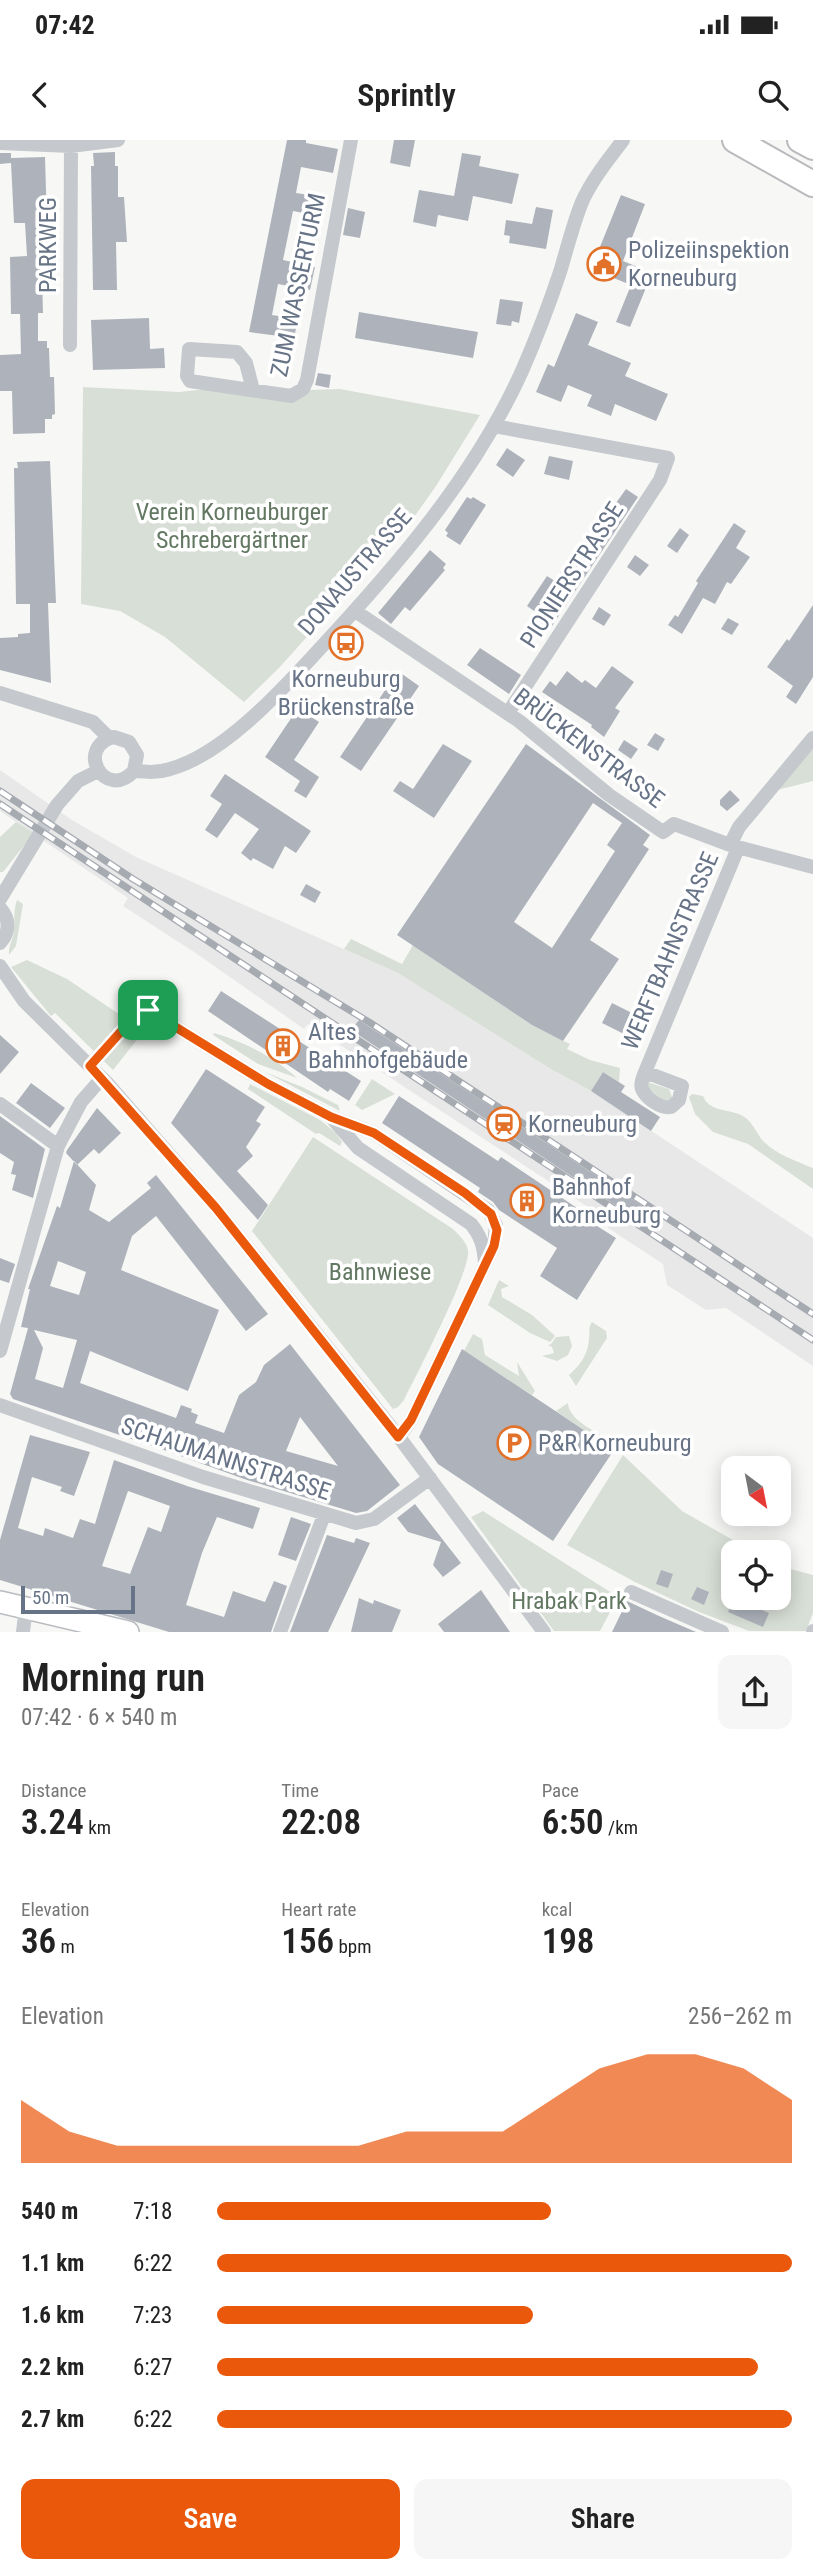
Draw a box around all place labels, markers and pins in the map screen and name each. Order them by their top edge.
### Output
place label: Polizeiinspektion Korneuburg [628,236,790,292]
public building icon: Polizeiinspektion Korneuburg [585,245,623,283]
bus stop icon: Korneuburg Brückenstraße [327,624,365,662]
place label: Korneuburg Brückenstraße [278,665,414,721]
pin [118,980,178,1040]
place label: Altes Bahnhofgebäude [308,1018,468,1074]
building icon: Altes Bahnhofgebäude [264,1027,302,1065]
station icon: Korneuburg [485,1105,523,1143]
place label: Korneuburg [528,1110,637,1138]
place label: Bahnhof Korneuburg [552,1173,661,1229]
building icon: Bahnhof Korneuburg [508,1182,546,1220]
parking icon: P&R Korneuburg [495,1424,533,1462]
place label: P&R Korneuburg [538,1429,692,1457]

